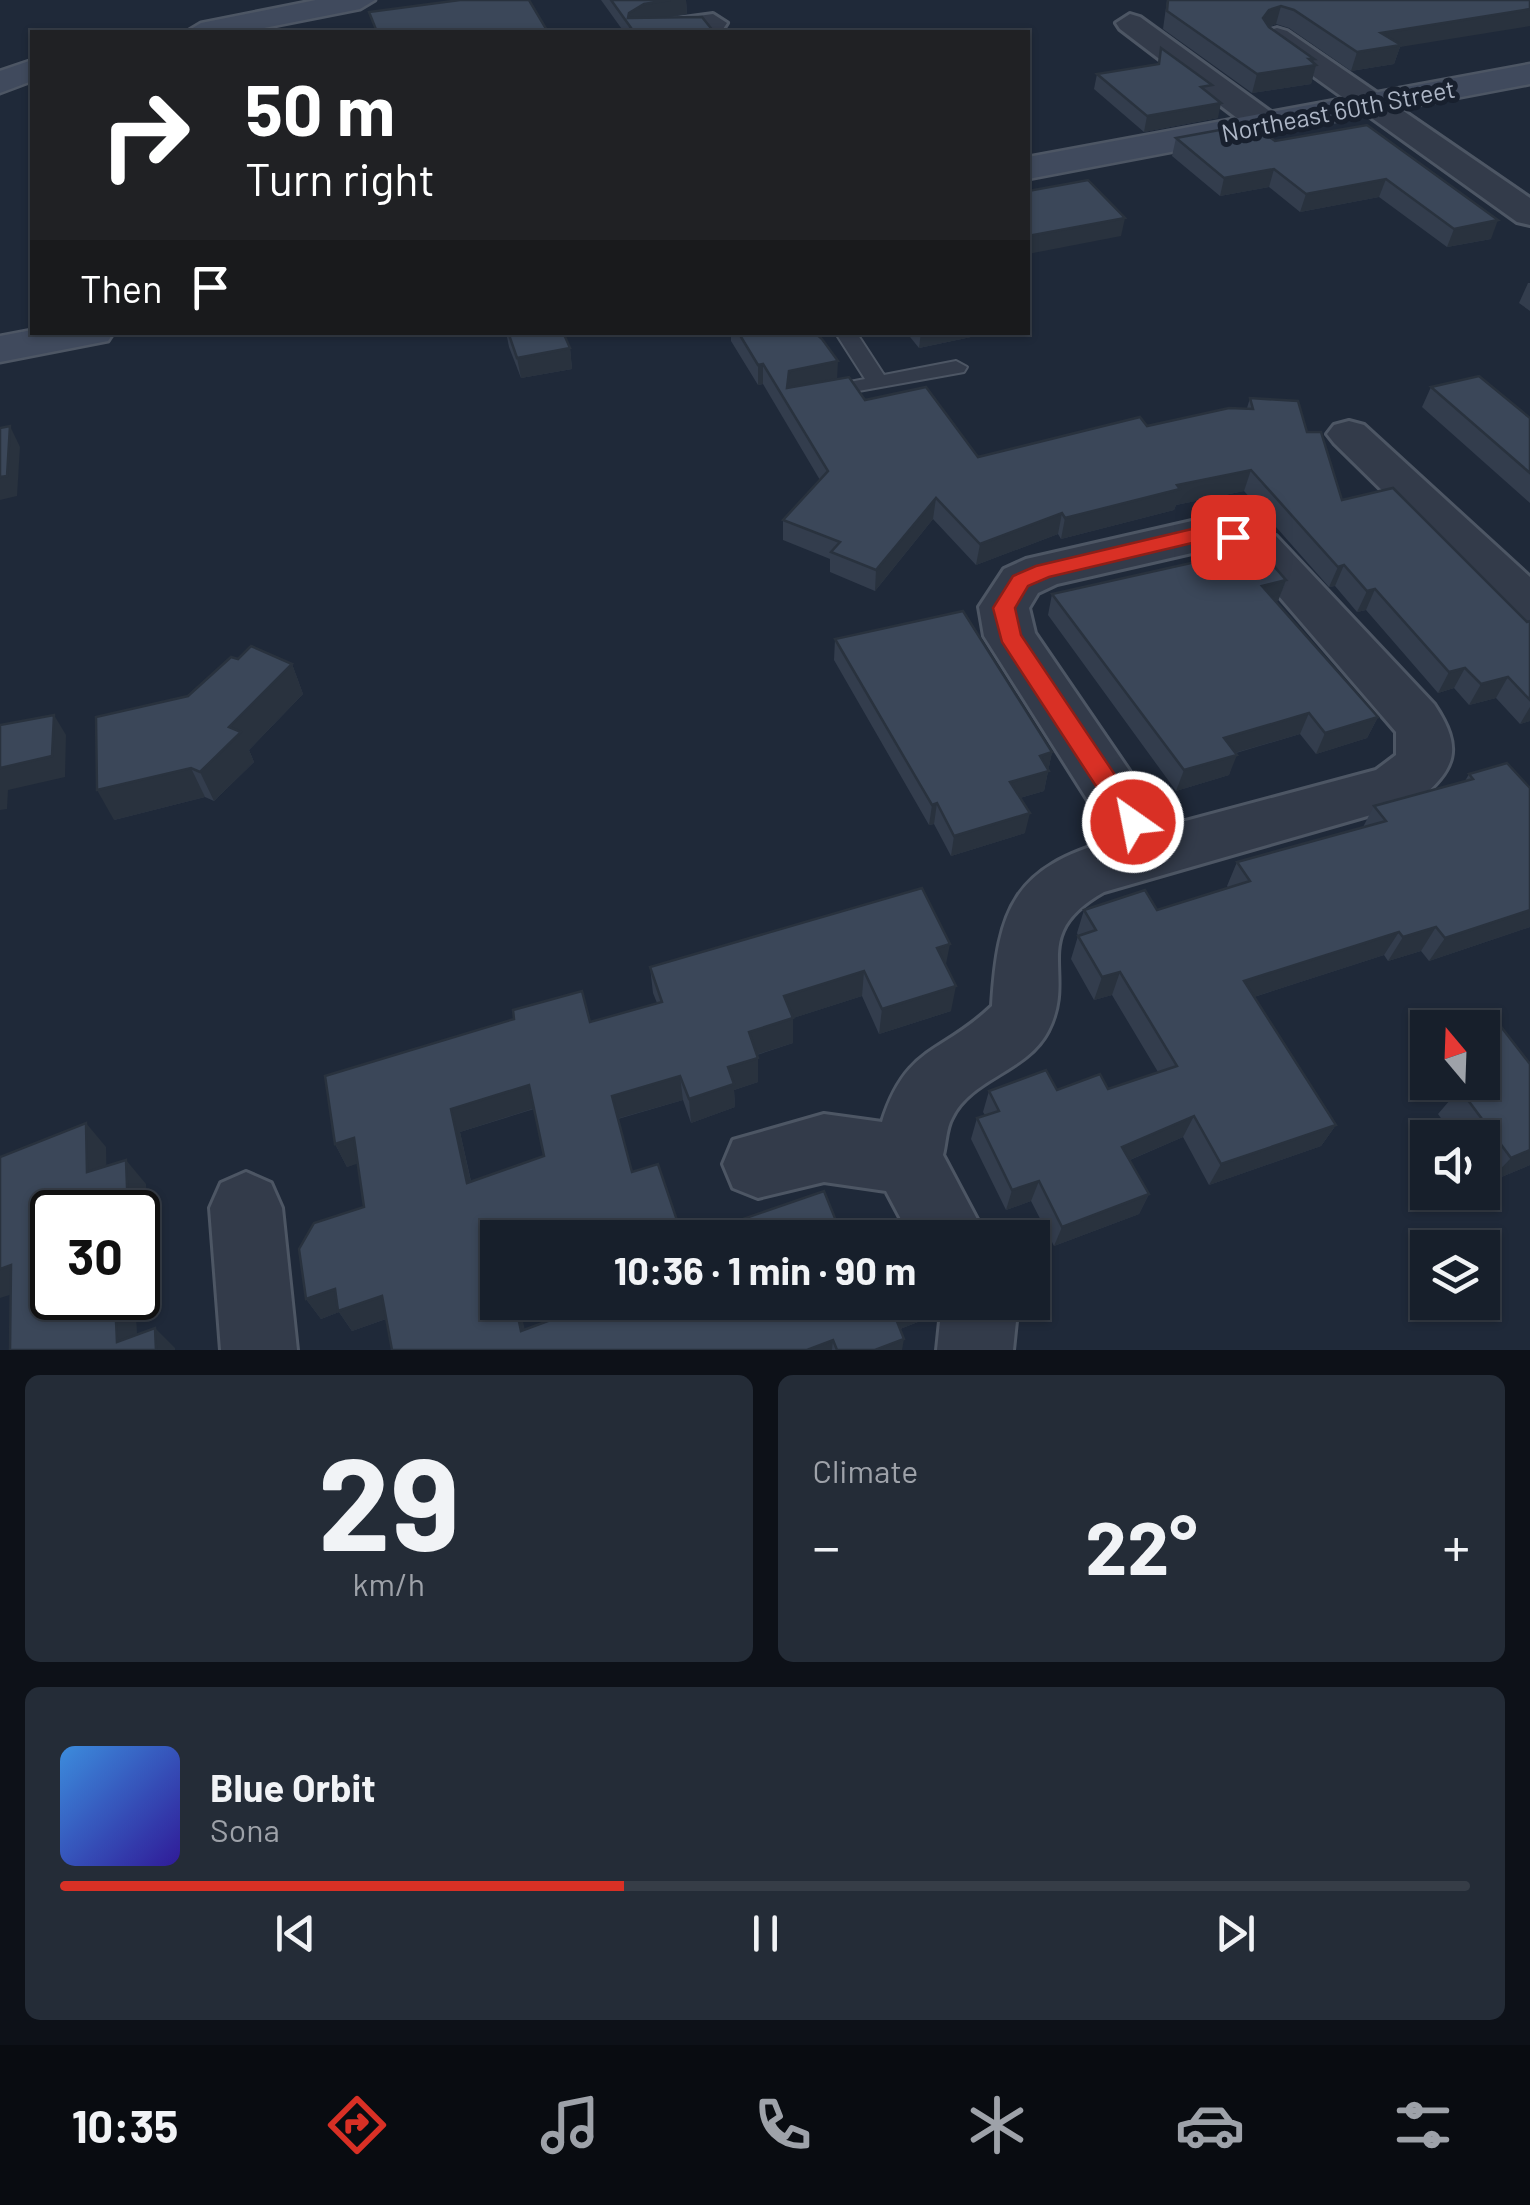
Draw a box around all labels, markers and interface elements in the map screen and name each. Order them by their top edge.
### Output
text: 50 m [245,66,395,150]
icon: right [80,70,210,200]
street label: Northeast 60th Street [1219,73,1457,147]
text: Turn right [245,151,435,205]
icon: arrive [183,260,238,315]
text: Then [80,265,163,311]
pin [1191,495,1276,580]
icon: arrive [1206,510,1261,565]
position arrow [1081,770,1185,874]
north arrow [1410,1010,1500,1100]
map controls [1410,1010,1500,1320]
button: sound [1410,1120,1500,1210]
speed limit sign: 30 [30,1190,160,1320]
button: layers [1410,1230,1500,1320]
text: 10:36 · 1 min · 90 m [614,1247,916,1293]
text: 29 [318,1421,460,1577]
text: Climate [813,1451,918,1489]
text: 22° [1085,1500,1197,1590]
text: − [813,1512,840,1578]
text: + [1442,1512,1470,1578]
text: km/h [353,1564,425,1602]
text: Blue Orbit [210,1764,376,1810]
text: Sona [210,1810,280,1848]
icon: previous [268,1906,323,1961]
icon: pause [738,1906,793,1961]
icon: next [1208,1906,1263,1961]
icon: directions [322,2090,392,2160]
icon: music [535,2090,605,2160]
icon: phone [748,2090,818,2160]
icon: climate [962,2090,1032,2160]
icon: car [1175,2090,1245,2160]
icon: filters [1388,2090,1458,2160]
text: 10:35 [72,2098,178,2152]

